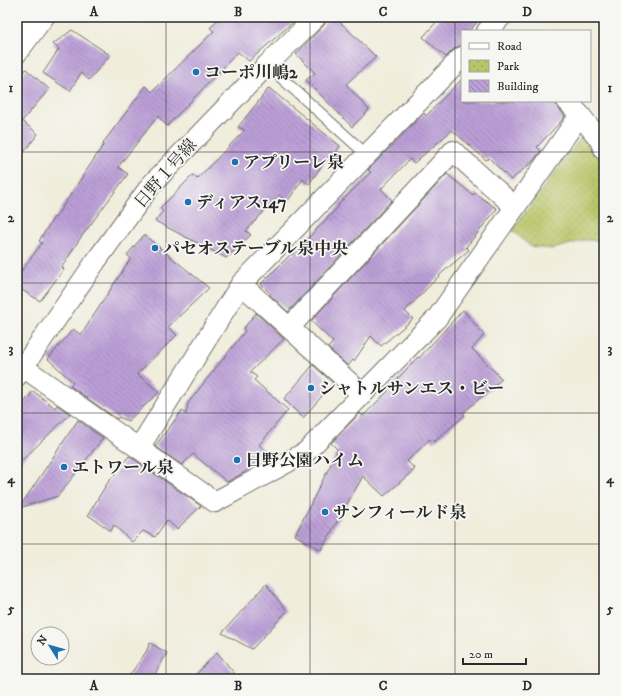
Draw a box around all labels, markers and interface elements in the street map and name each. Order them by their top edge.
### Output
text: A [89,4,99,20]
text: B [234,4,242,20]
text: C [379,4,388,20]
text: D [522,4,532,20]
legend [461,30,591,102]
text: Road [497,39,522,54]
text: Park [497,59,519,74]
place label: コーポ川嶋2 [204,62,298,84]
marker: コーポ川嶋2 [191,67,201,77]
text: Building [497,79,538,94]
text: 1 [9,80,14,96]
text: 1 [608,80,613,96]
street label: 日野１号線 [130,134,202,213]
place label: アプリーレ泉 [243,152,344,174]
marker: アプリーレ泉 [230,157,240,167]
place label: ディアス147 [196,192,286,214]
marker: ディアス147 [183,197,193,207]
text: 2 [8,210,15,226]
text: 2 [607,210,614,226]
place label: パセオステーブル泉中央 [163,238,348,260]
marker: パセオステーブル泉中央 [150,243,160,253]
text: 3 [9,341,14,357]
text: 3 [608,341,613,357]
place label: シャトルサンエス・ビー [319,378,504,400]
marker: シャトルサンエス・ビー [306,383,316,393]
place label: 日野公園ハイム [245,450,364,472]
marker: 日野公園ハイム [232,455,242,465]
place label: エトワール泉 [72,457,174,479]
marker: エトワール泉 [59,462,69,472]
text: 4 [6,471,15,488]
text: 4 [605,471,614,488]
place label: サンフィールド泉 [333,502,466,524]
marker: サンフィールド泉 [320,507,330,517]
text: 5 [7,601,15,617]
text: 5 [606,601,614,617]
north arrow [30,626,70,666]
text: N [35,633,51,648]
scale bar [463,640,526,666]
text: 20 m [469,647,493,662]
text: A [89,678,99,694]
text: B [234,678,242,694]
text: C [379,678,388,694]
text: D [522,678,532,694]

